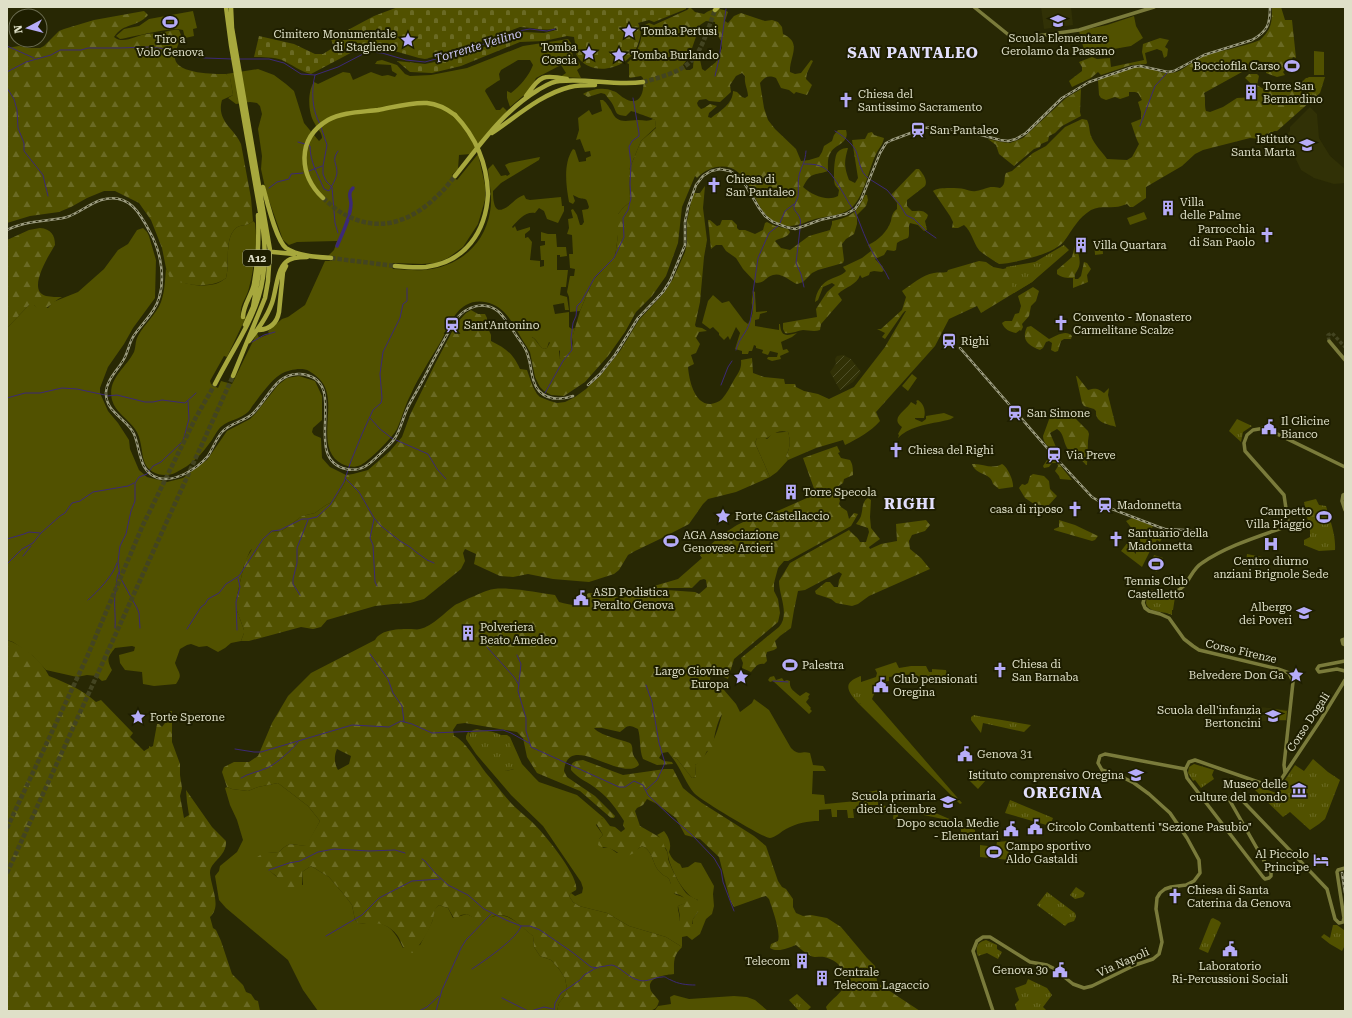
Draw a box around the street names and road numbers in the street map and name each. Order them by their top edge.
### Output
road number: A12 [243,250,271,266]
street label: Corso Firenze [1204,637,1278,666]
street label: Corso Dogali [1284,690,1333,754]
street label: Via Napoli [1095,945,1152,980]

